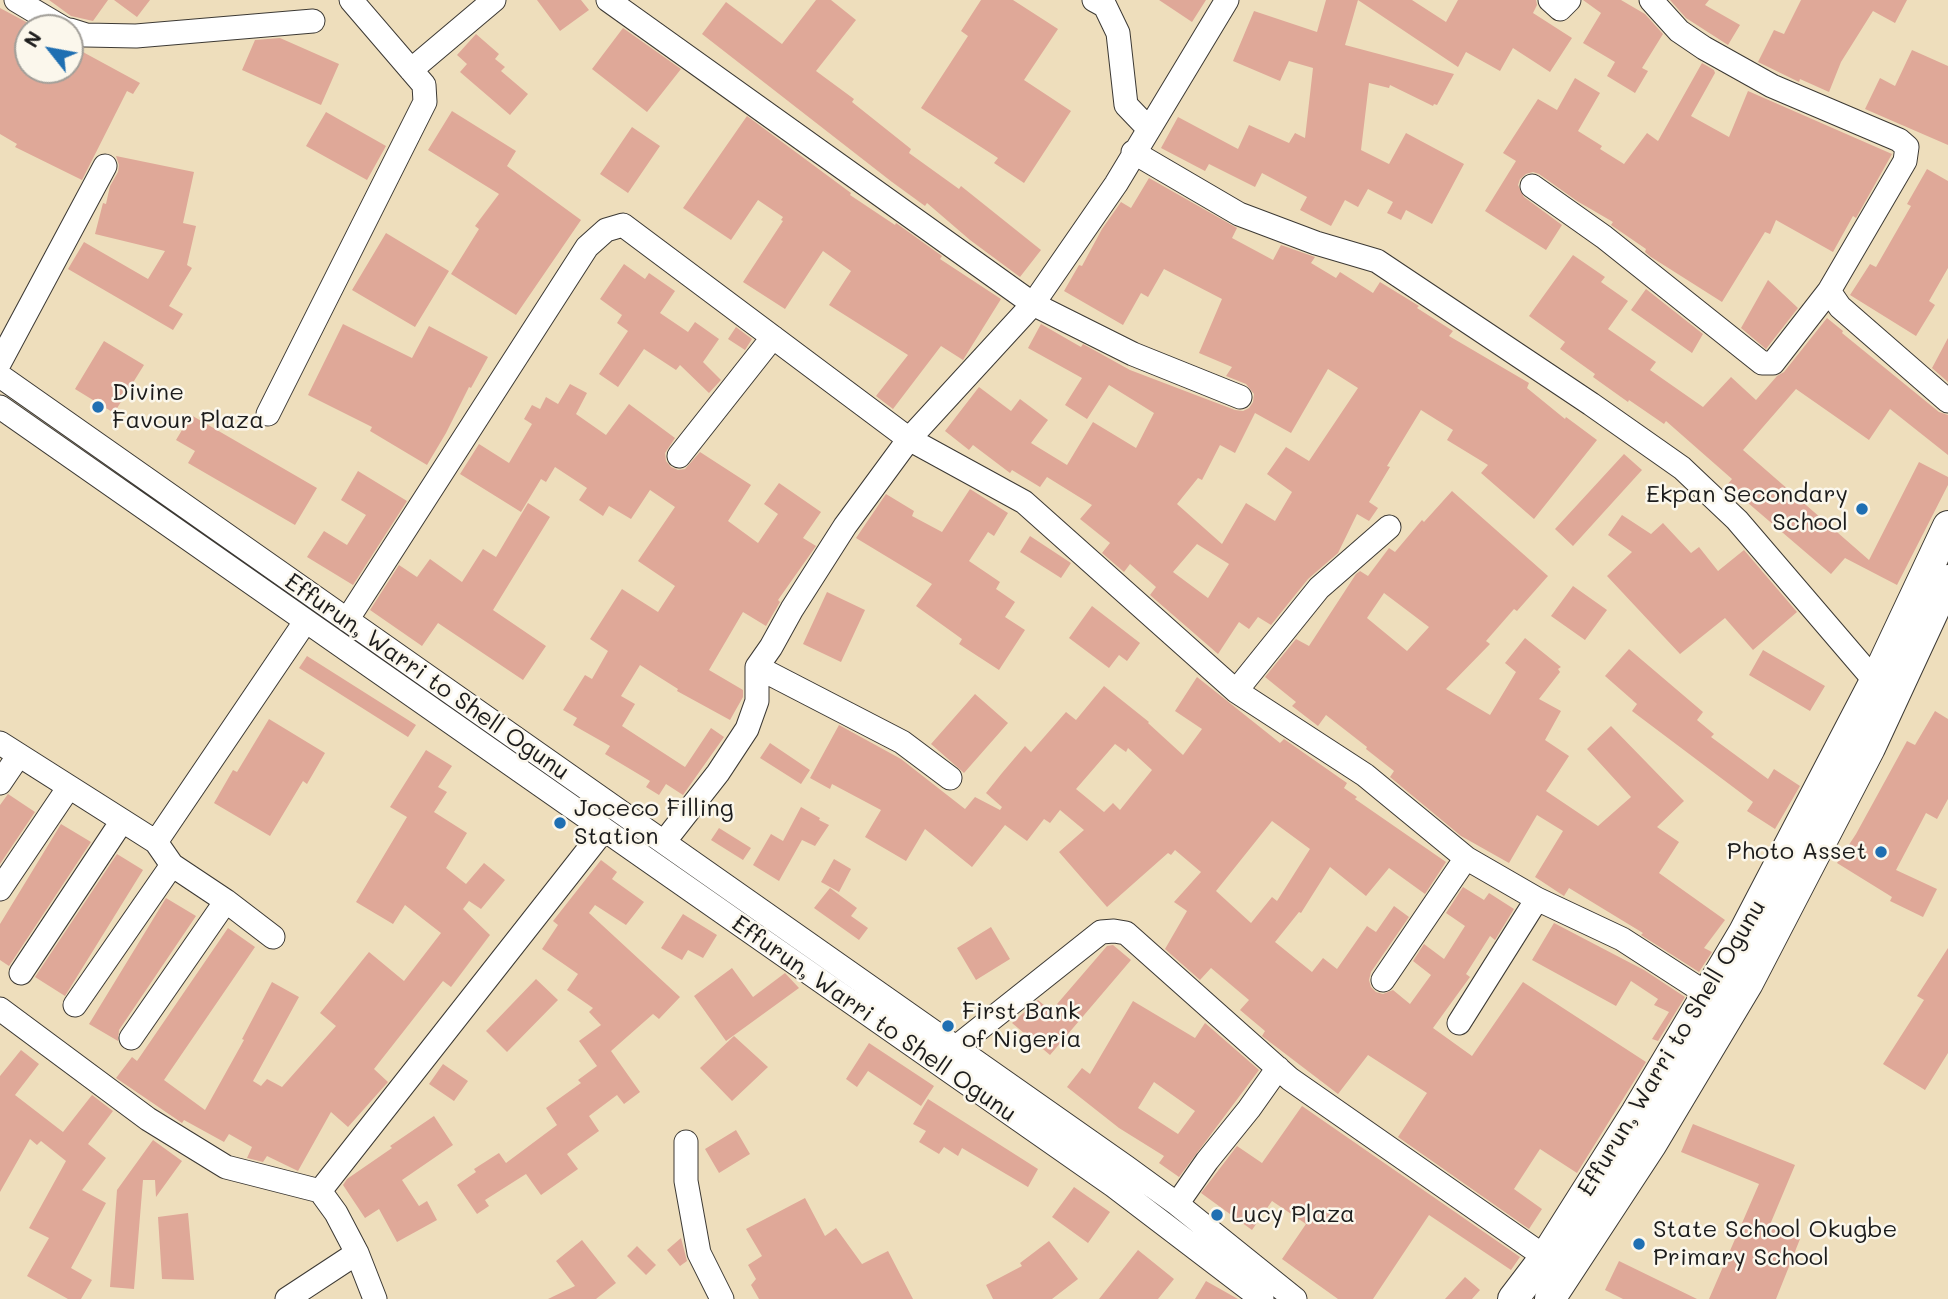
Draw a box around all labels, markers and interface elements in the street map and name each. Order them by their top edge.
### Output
north arrow [14,14,84,84]
text: N [18,26,47,52]
place label: Divine Favour Plaza [112,379,264,435]
marker: Divine Favour Plaza [90,399,106,415]
place label: Ekpan Secondary School [1646,481,1848,537]
marker: Ekpan Secondary School [1854,501,1870,517]
street label: Effurun, Warri to Shell Ogunu [279,568,575,786]
place label: Joceco Filling Station [574,795,734,851]
marker: Joceco Filling Station [552,815,568,831]
place label: Photo Asset [1727,838,1867,866]
marker: Photo Asset [1873,844,1889,860]
street label: Effurun, Warri to Shell Ogunu [1572,895,1772,1201]
street label: Effurun, Warri to Shell Ogunu [726,910,1022,1128]
place label: First Bank of Nigeria [962,998,1081,1054]
marker: First Bank of Nigeria [940,1018,956,1034]
place label: Lucy Plaza [1231,1201,1355,1229]
marker: Lucy Plaza [1209,1207,1225,1223]
place label: State School Okugbe Primary School [1653,1216,1897,1272]
marker: State School Okugbe Primary School [1631,1236,1647,1252]

